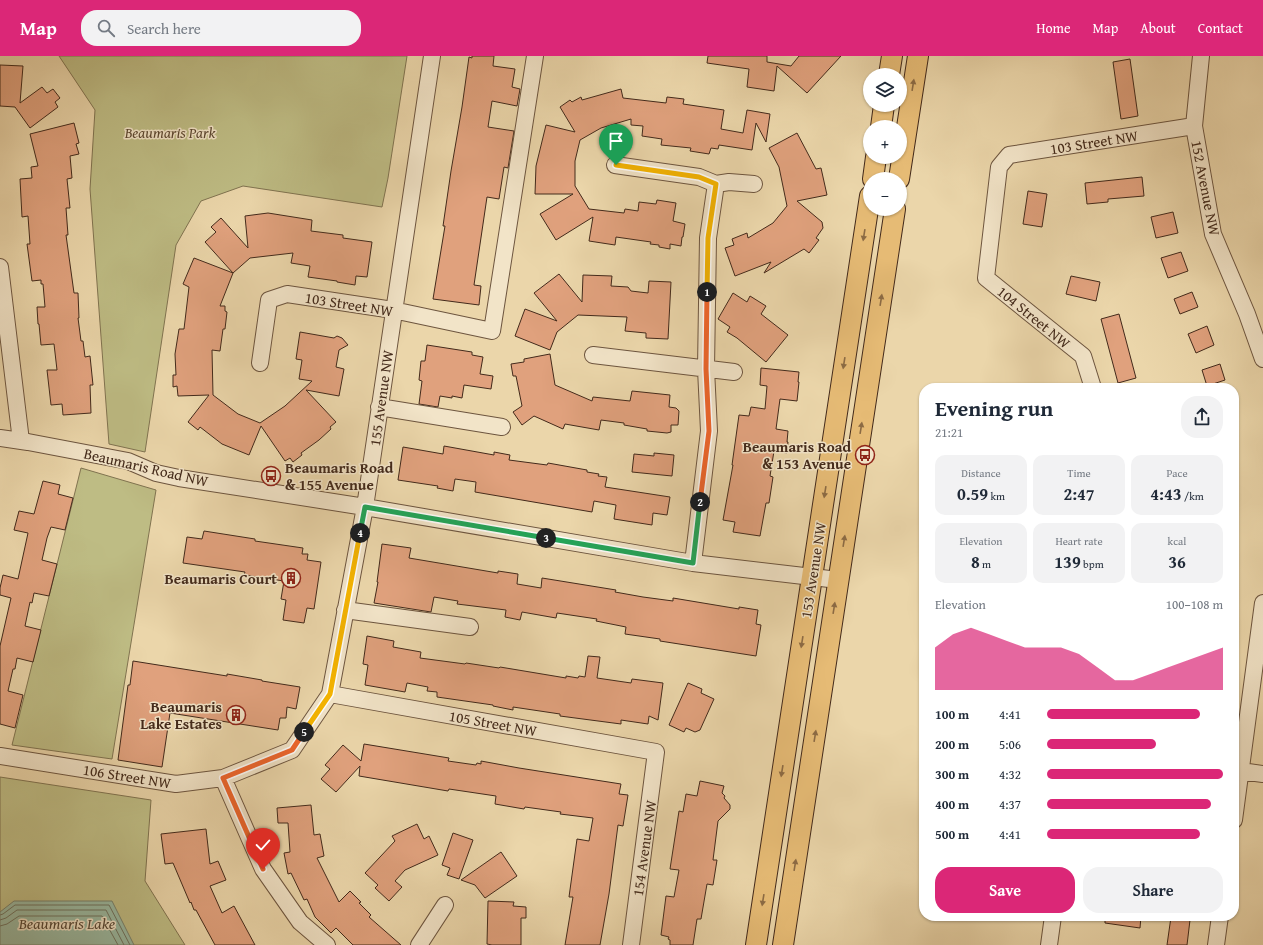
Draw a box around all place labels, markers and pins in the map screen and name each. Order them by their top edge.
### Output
pin [599,124,633,165]
pin: 1 [697,282,717,302]
place label: Beaumaris Road & 153 Avenue [743,436,851,474]
bus stop icon: Beaumaris Road & 153 Avenue [854,444,876,466]
place label: Beaumaris Road & 155 Avenue [285,457,394,495]
bus stop icon: Beaumaris Road & 155 Avenue [260,465,282,487]
pin: 2 [690,492,710,512]
pin: 4 [350,523,370,543]
pin: 3 [536,528,556,548]
building icon: Beaumaris Court [280,567,302,589]
place label: Beaumaris Court [165,568,277,589]
place label: Beaumaris Lake Estates [140,696,222,734]
building icon: Beaumaris Lake Estates [225,704,247,726]
pin: 5 [294,722,314,742]
pin [246,828,280,869]

